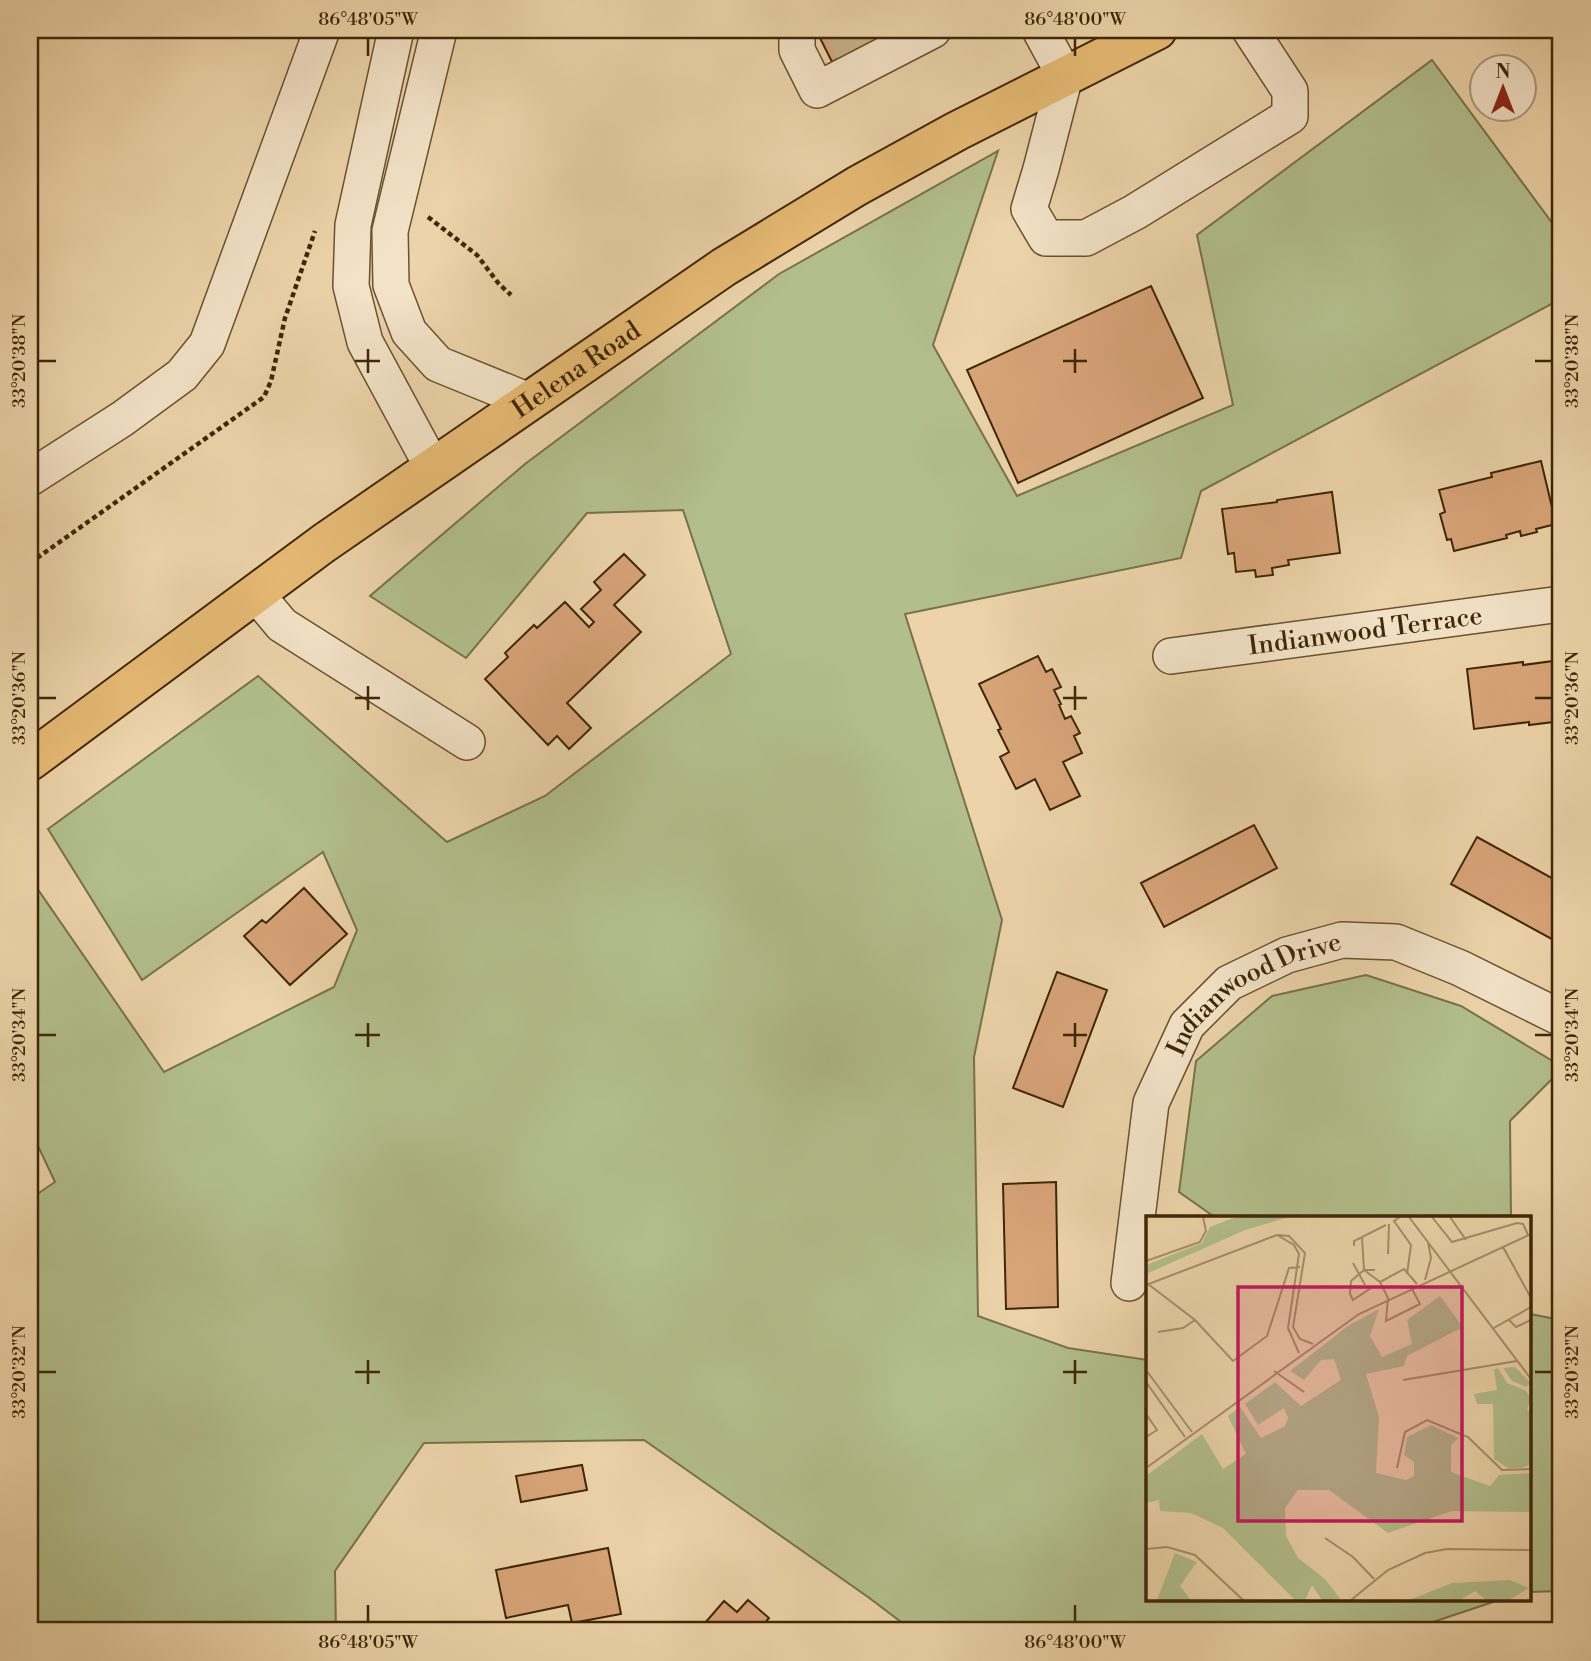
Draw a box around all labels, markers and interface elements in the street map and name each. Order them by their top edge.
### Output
text: 86°48'05"W [318,8,418,31]
text: 86°48'00"W [1024,8,1126,31]
north arrow [1468,52,1538,122]
text: N [1495,60,1511,84]
text: 33°20'38"N [8,313,31,408]
text: 33°20'38"N [1561,313,1584,408]
street label: Helena Road [506,314,647,426]
street label: Indianwood Terrace [1246,600,1484,663]
text: 33°20'36"N [8,650,31,745]
text: 33°20'36"N [1561,650,1584,745]
street label: Indianwood Drive [1160,926,1345,1061]
text: 33°20'34"N [8,987,31,1082]
text: 33°20'34"N [1561,987,1584,1082]
inset map [1146,1216,1532,1602]
text: 33°20'32"N [8,1325,31,1419]
text: 33°20'32"N [1561,1325,1584,1419]
text: 86°48'05"W [318,1631,418,1654]
text: 86°48'00"W [1024,1631,1126,1654]

